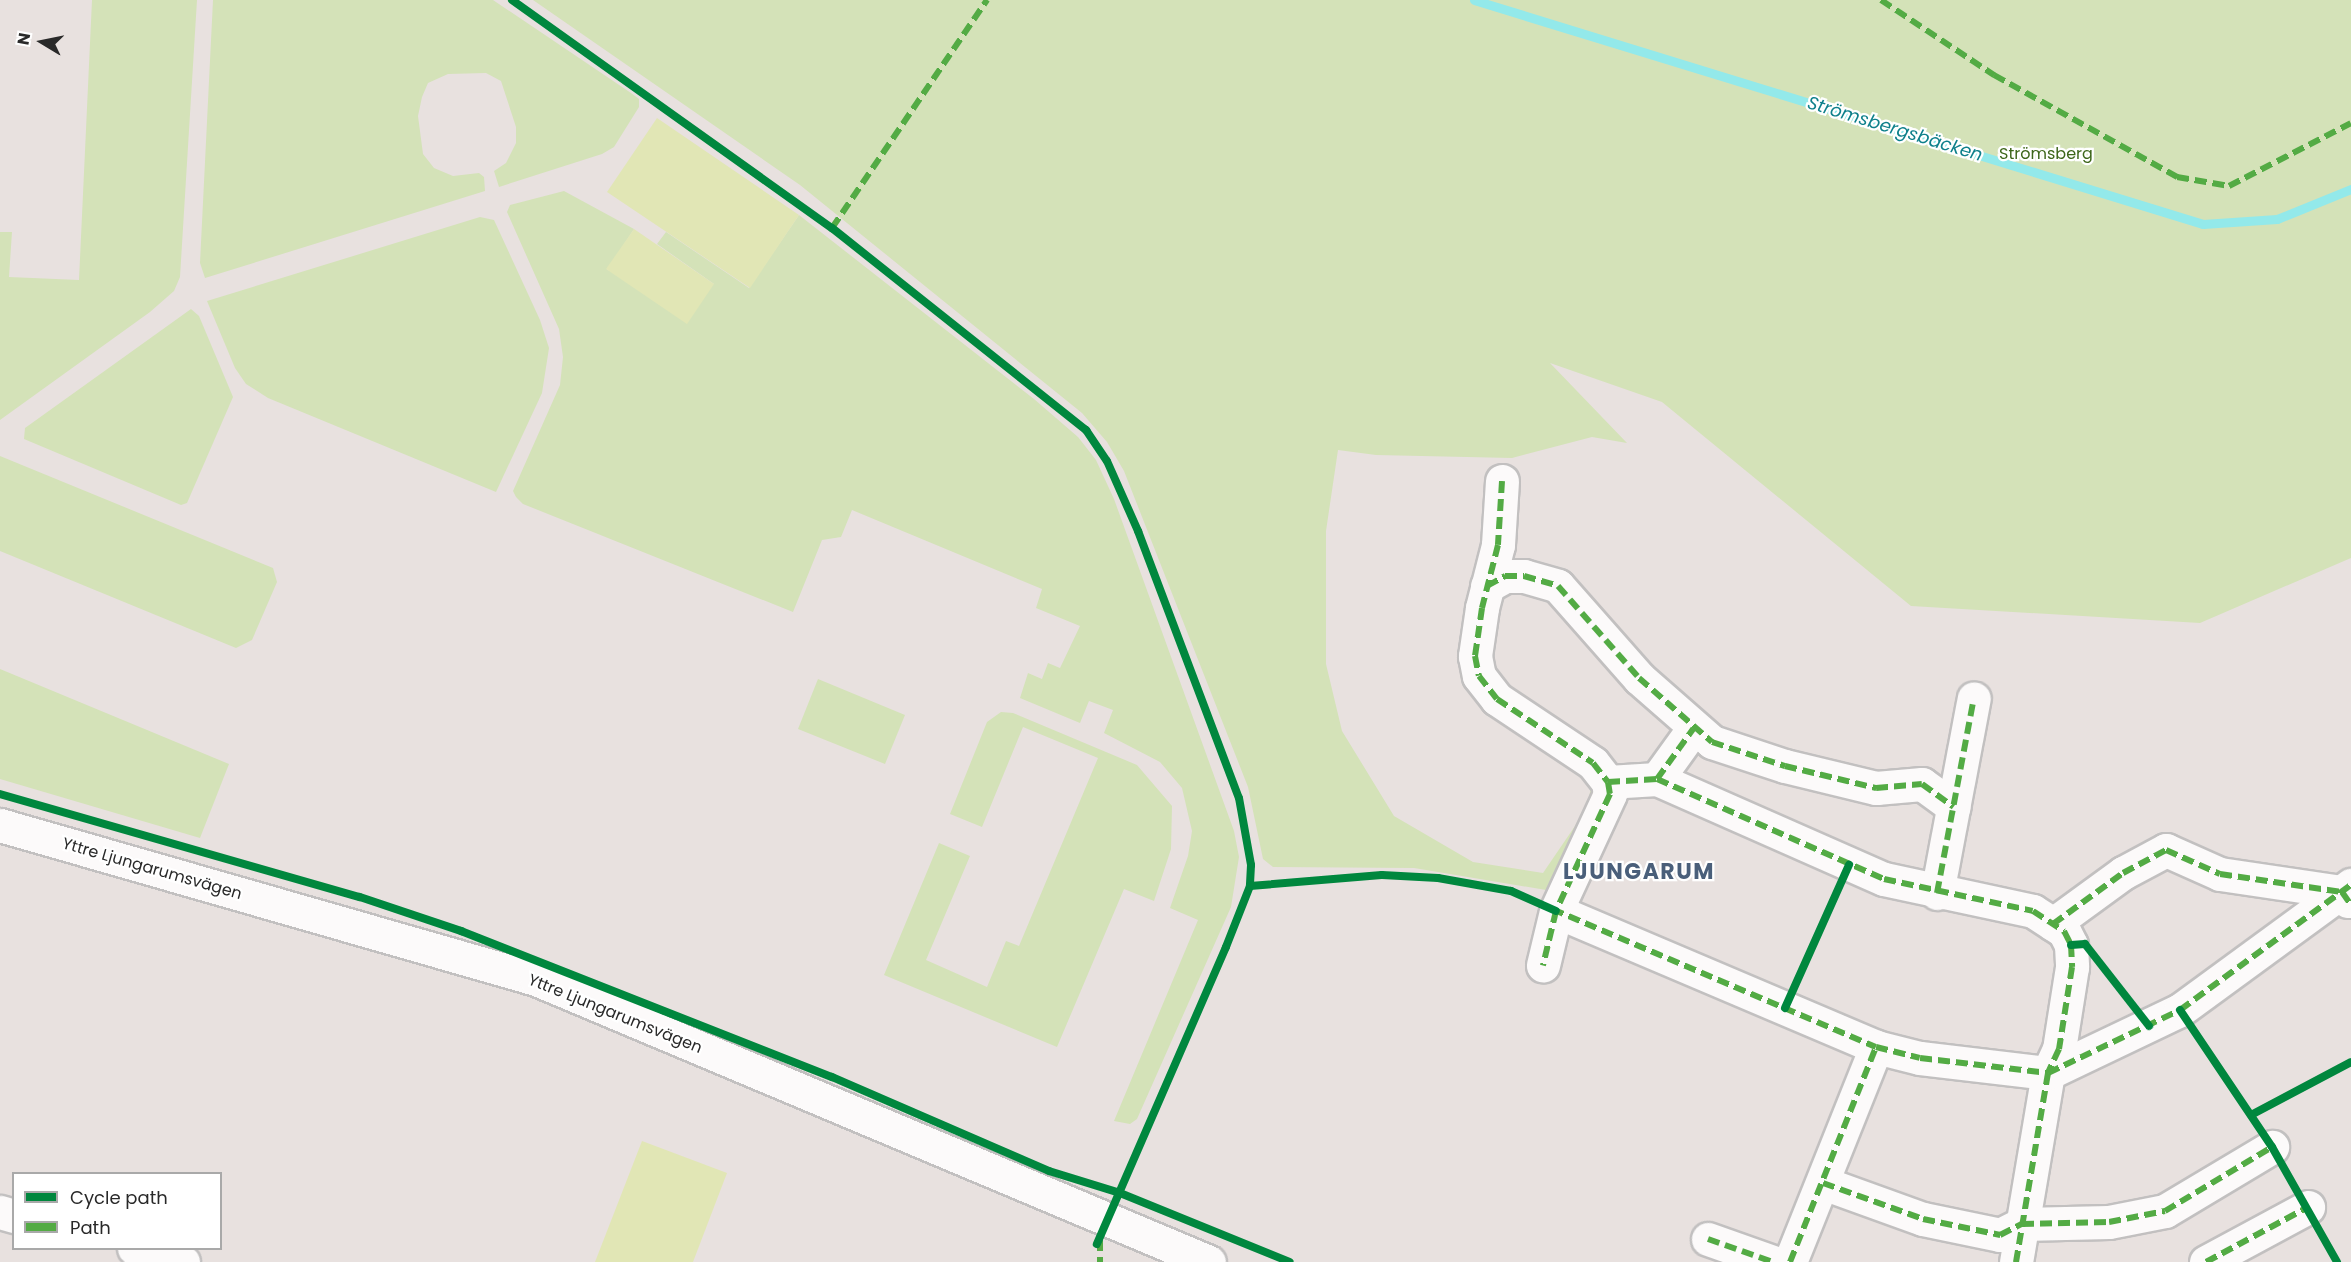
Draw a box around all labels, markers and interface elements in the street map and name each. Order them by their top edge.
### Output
north arrow [12,12,72,72]
text: N [11,31,36,47]
water label: Strömsbergsbäcken [1805,92,1985,166]
park label: Strömsberg [1999,144,2093,164]
street label: Yttre Ljungarumsvägen [60,834,244,904]
district label: LJUNGARUM [1563,859,1715,885]
street label: Yttre Ljungarumsvägen [525,970,705,1058]
legend [12,1172,222,1250]
text: Cycle path [70,1185,168,1210]
text: Path [70,1215,111,1240]

